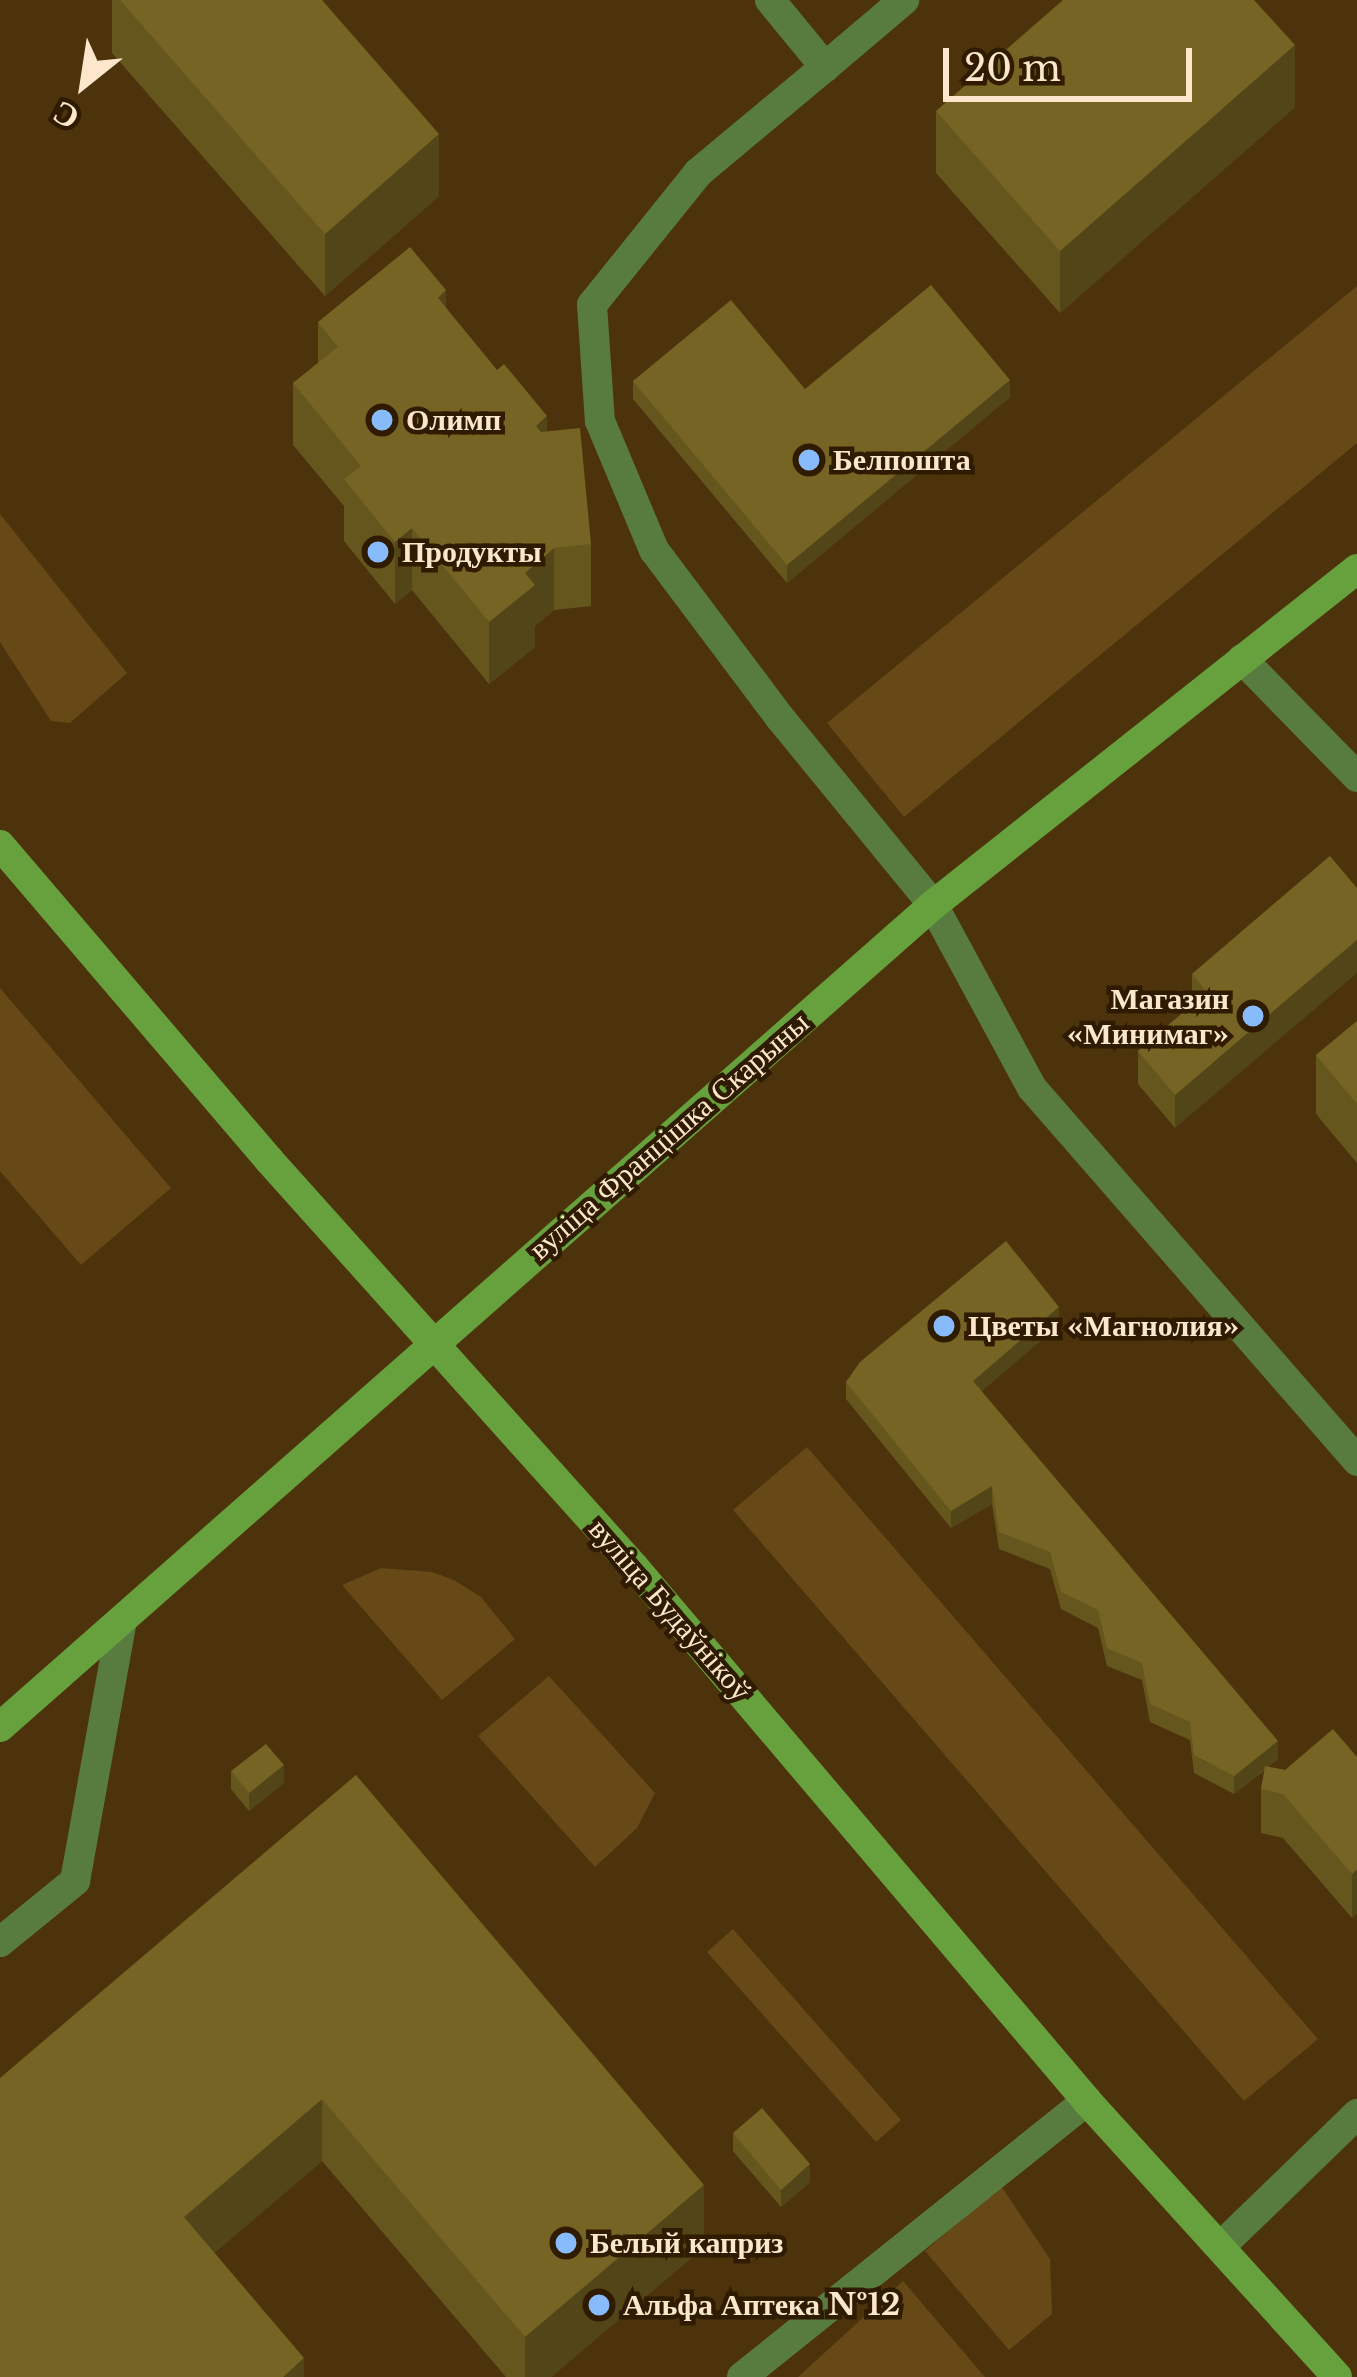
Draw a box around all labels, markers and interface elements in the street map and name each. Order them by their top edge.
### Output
north arrow [24,24,144,144]
scale bar [949,24,1198,98]
text: 20 m [964,46,1061,91]
text: С [45,92,86,139]
place label: Олимп [406,402,501,438]
marker: Олимп [369,407,395,433]
place label: Белпошта [833,442,971,478]
marker: Белпошта [796,447,822,473]
place label: Продукты [402,534,542,570]
marker: Продукты [365,539,391,565]
place label: Магазин «Минимаг» [1067,981,1229,1052]
marker: Магазин «Минимаг» [1240,1003,1266,1029]
street label: вуліца Францішка Скарыны [522,1005,816,1267]
place label: Цветы «Магнолия» [968,1308,1239,1344]
marker: Цветы «Магнолия» [931,1313,957,1339]
street label: вуліца Будаўнікоў [581,1512,759,1708]
place label: Белый каприз [590,2225,783,2261]
marker: Белый каприз [553,2230,579,2256]
place label: Альфа Аптека №12 [623,2287,900,2323]
marker: Альфа Аптека №12 [586,2292,612,2318]

